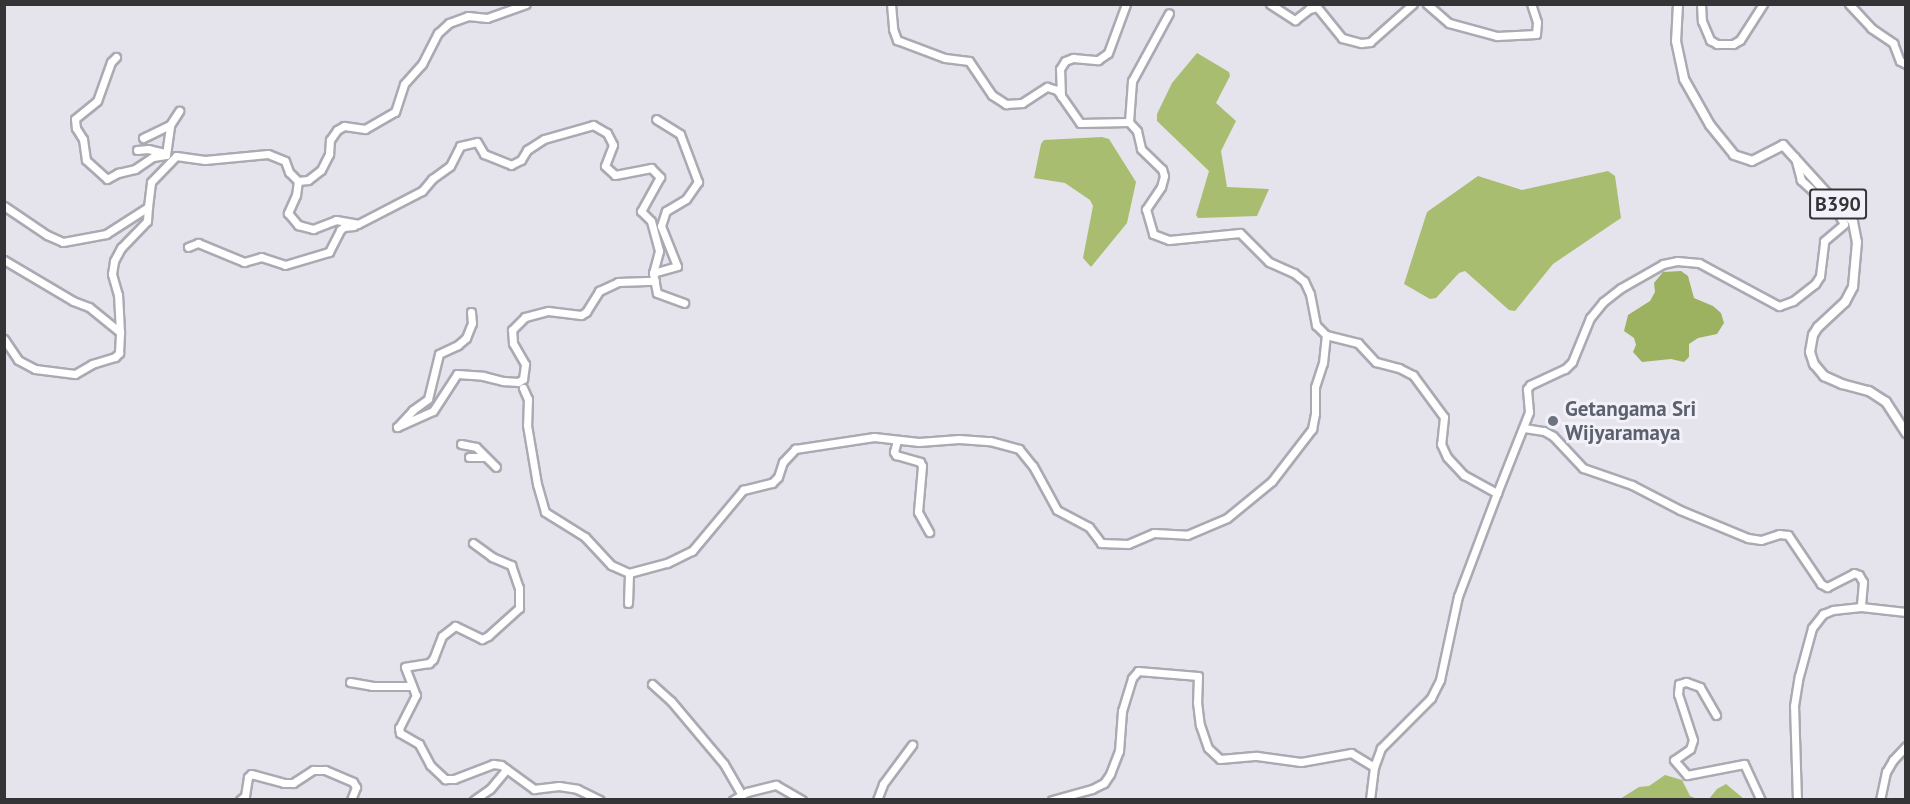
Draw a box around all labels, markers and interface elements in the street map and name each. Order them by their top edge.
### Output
road number: B390 [1808,187,1868,221]
place label: Getangama Sri Wijyaramaya [1565,396,1696,446]
marker: Getangama Sri Wijyaramaya [1546,414,1560,428]

